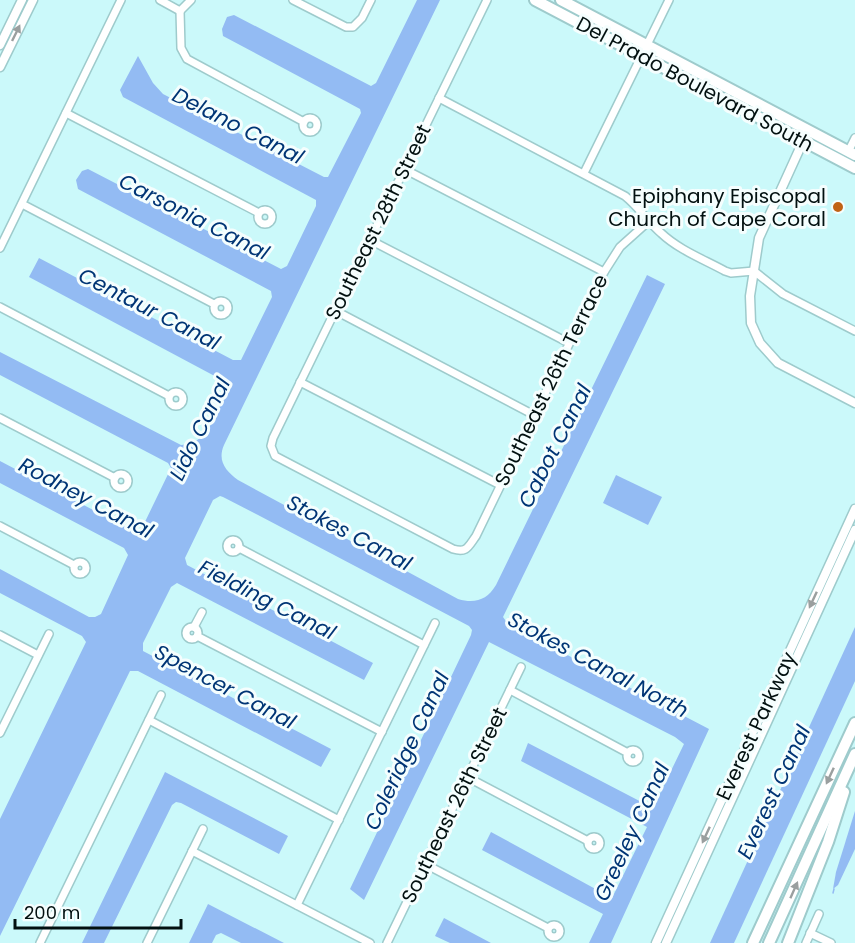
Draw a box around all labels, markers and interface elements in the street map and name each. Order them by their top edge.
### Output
street label: Del Prado Boulevard South [572,10,818,158]
one-way arrow [12,25,21,42]
water label: Delano Canal [168,80,310,171]
street label: Southeast 28th Street [318,119,438,325]
water label: Carsonia Canal [114,166,275,267]
place label: Epiphany Episcopal Church of Cape Coral [608,182,826,233]
marker: Epiphany Episcopal Church of Cape Coral [831,200,845,214]
water label: Centaur Canal [73,260,226,357]
street label: Southeast 26th Terrace [488,269,614,491]
water label: Lido Canal [162,372,237,485]
water label: Cabot Canal [511,378,599,513]
water label: Rodney Canal [14,450,159,546]
water label: Stokes Canal [282,487,418,578]
water label: Fielding Canal [194,552,342,647]
one-way arrow [809,592,818,609]
water label: Stokes Canal North [503,605,694,725]
water label: Spencer Canal [150,637,302,736]
street label: Everest Parkway [709,647,803,805]
water label: Coleridge Canal [357,666,456,835]
street label: Southeast 26th Street [394,702,514,908]
water label: Everest Canal [730,719,818,863]
water label: Greeley Canal [587,757,677,906]
one-way arrow [825,767,835,785]
one-way arrow [701,826,710,843]
one-way arrow [789,881,798,898]
scale bar [15,892,182,930]
text: 200 m [24,900,80,925]

